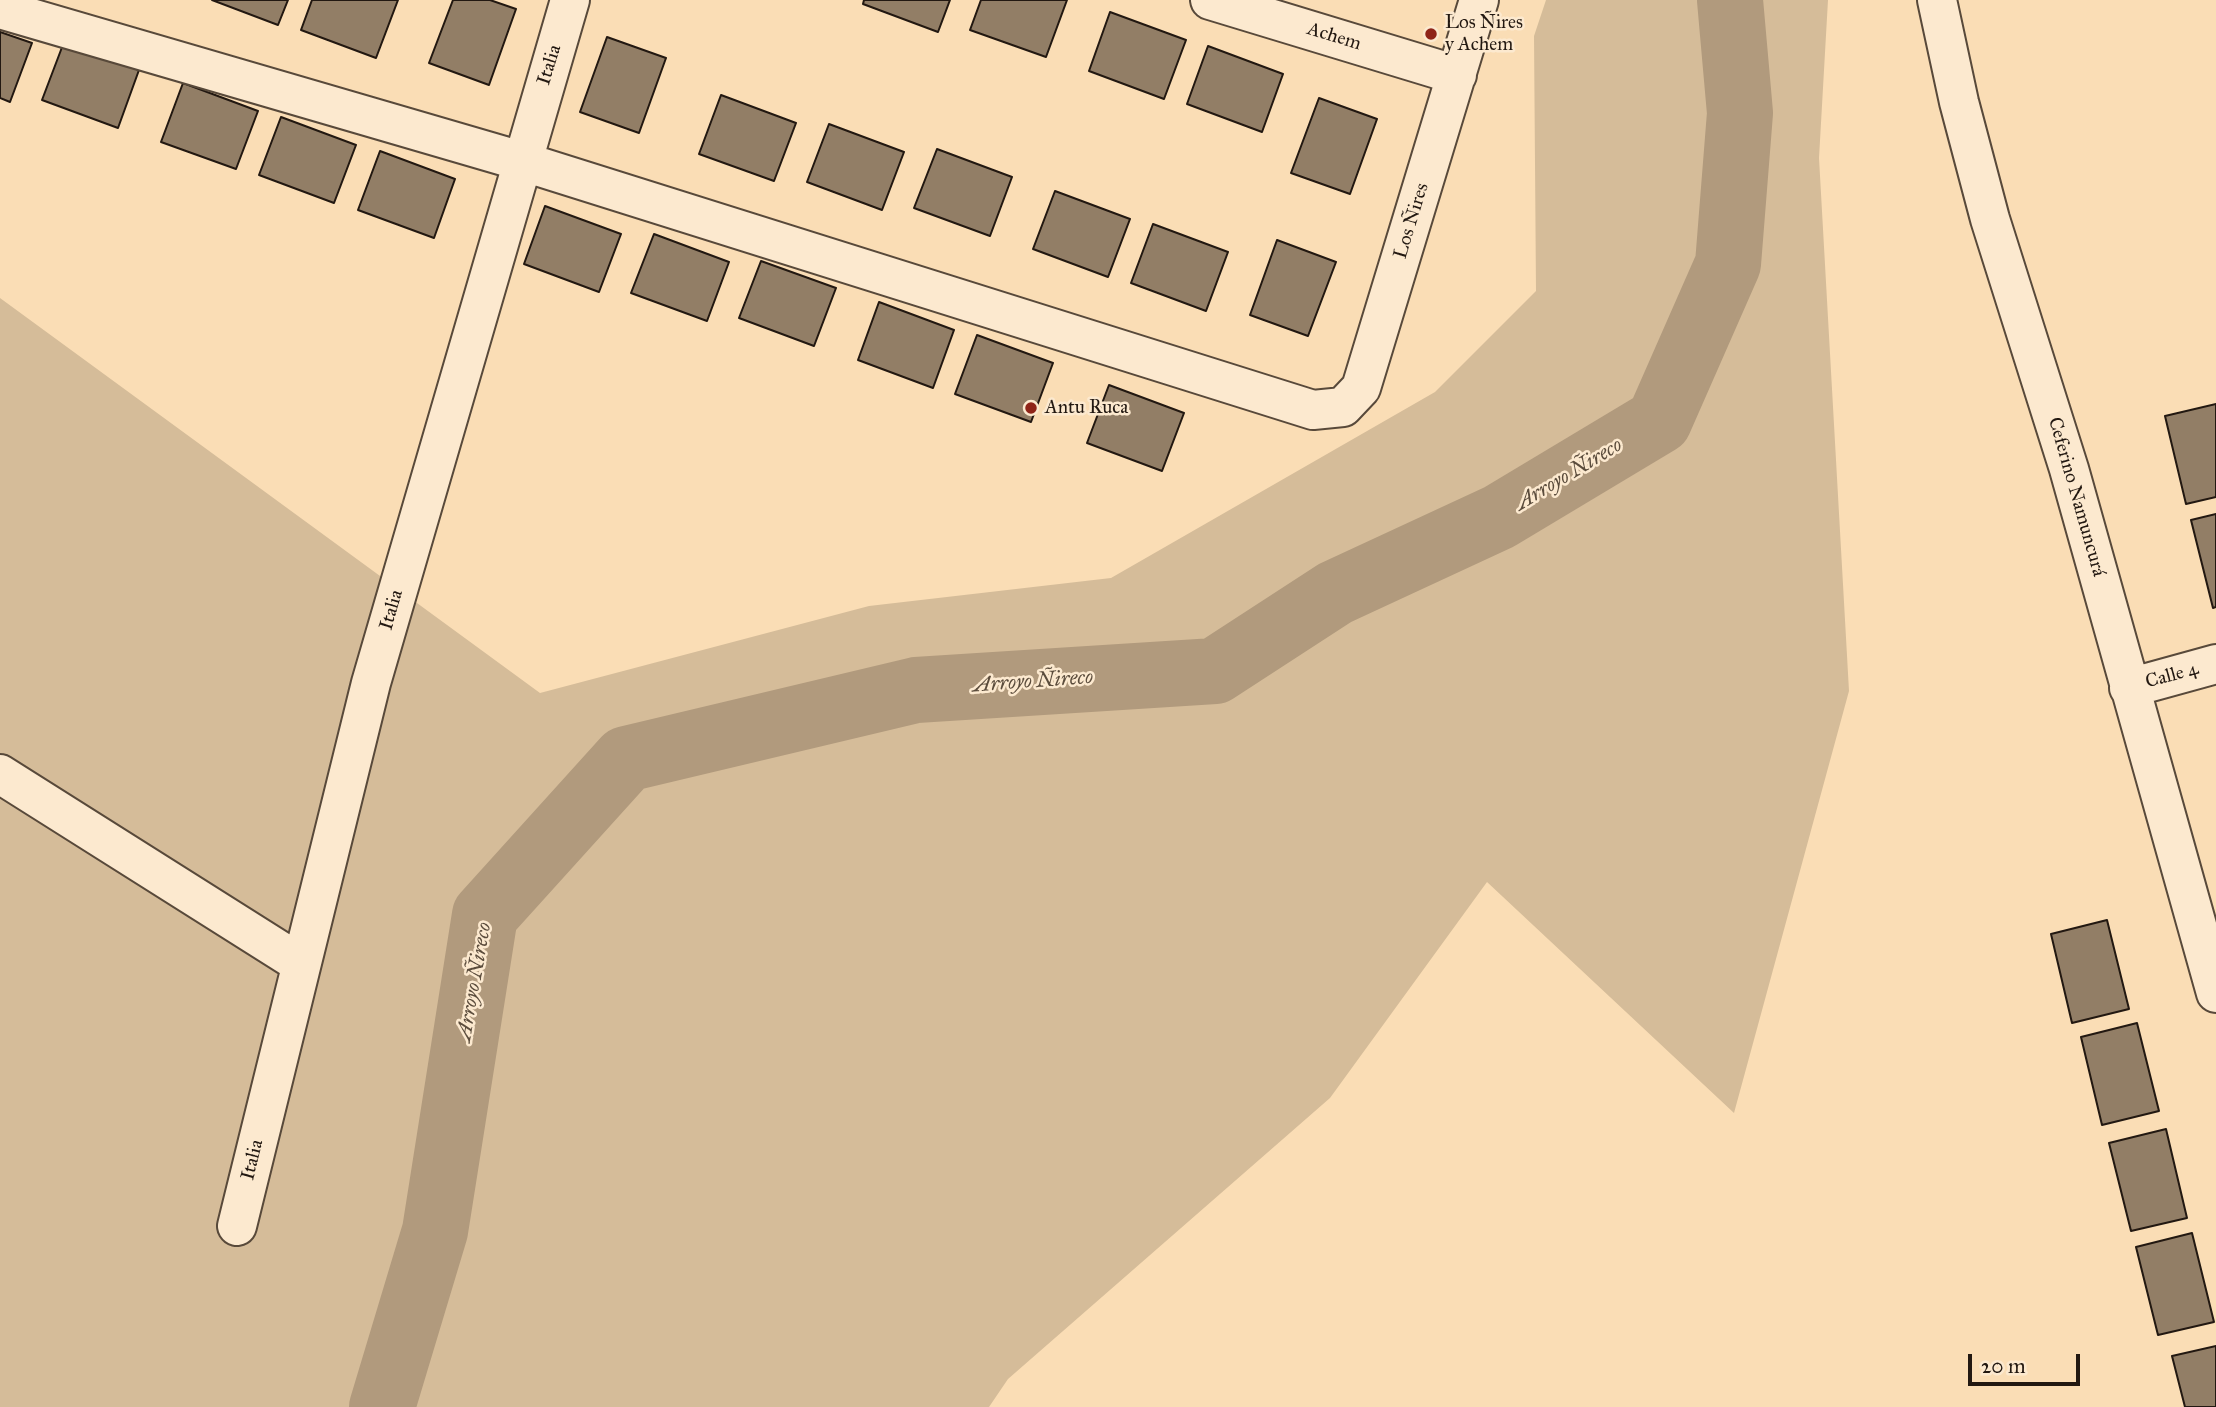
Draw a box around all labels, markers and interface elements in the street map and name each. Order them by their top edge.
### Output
place label: Los Ñires y Achem [1445,12,1523,56]
street label: Achem [1304,18,1364,56]
marker: Los Ñires y Achem [1423,26,1439,42]
street label: Italia [533,42,567,88]
street label: Los Ñires [1390,180,1434,262]
place label: Antu Ruca [1045,397,1128,419]
marker: Antu Ruca [1023,400,1039,416]
street label: Ceferino Namuncurá [2042,415,2110,579]
water label: Arroyo Ñireco [1511,433,1627,517]
street label: Italia [375,587,409,633]
street label: Calle 4 [2143,658,2201,694]
water label: Arroyo Ñireco [972,665,1094,699]
water label: Arroyo Ñireco [452,921,498,1043]
street label: Italia [237,1137,269,1183]
scale bar [1971,1340,2083,1384]
text: 20 m [1981,1353,2026,1379]

